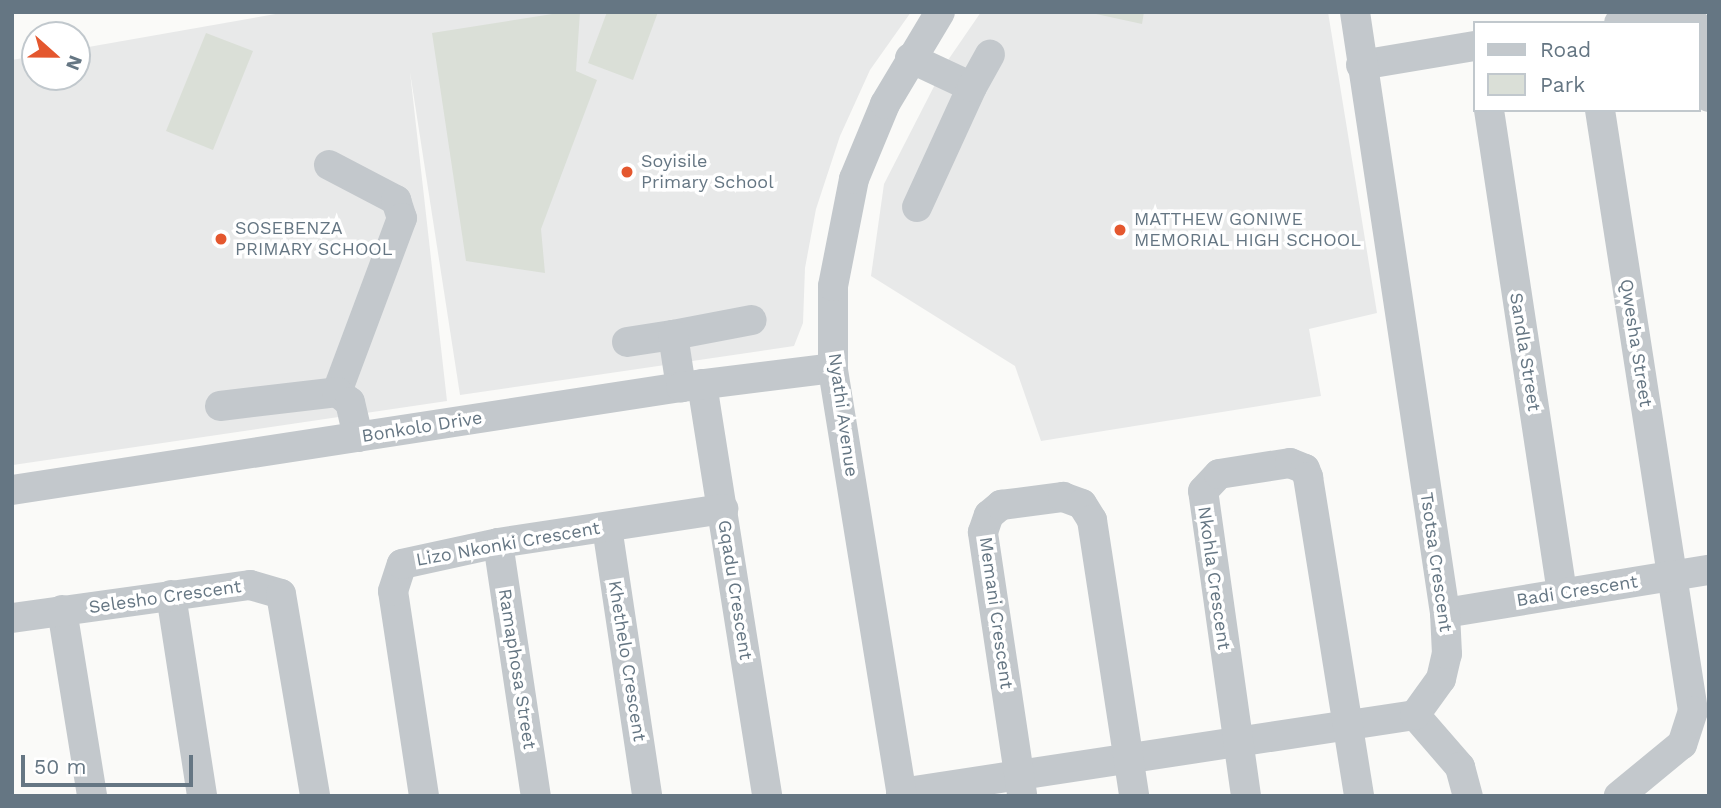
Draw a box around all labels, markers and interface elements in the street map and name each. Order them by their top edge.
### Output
north arrow [21,21,91,91]
legend [1472,21,1700,112]
text: Road [1540,37,1591,62]
text: N [61,52,87,74]
text: Park [1540,72,1585,97]
place label: Soyisile Primary School [641,151,774,194]
marker: Soyisile Primary School [619,164,635,180]
place label: MATTHEW GONIWE MEMORIAL HIGH SCHOOL [1134,209,1361,252]
place label: SOSEBENZA PRIMARY SCHOOL [235,218,393,260]
marker: MATTHEW GONIWE MEMORIAL HIGH SCHOOL [1112,222,1128,238]
marker: SOSEBENZA PRIMARY SCHOOL [213,231,229,247]
street label: Qwesha Street [1615,277,1657,409]
street label: Sandla Street [1505,291,1545,413]
street label: Nyathi Avenue [824,351,862,479]
street label: Bonkolo Drive [360,407,484,447]
street label: Tsotsa Crescent [1415,491,1457,633]
street label: Nkohla Crescent [1193,505,1235,651]
street label: Lizo Nkonki Crescent [414,517,602,571]
street label: Gqadu Crescent [713,519,757,661]
street label: Memani Crescent [975,536,1017,690]
street label: Badi Crescent [1515,571,1639,611]
street label: Selesho Crescent [87,576,243,618]
street label: Khethelo Crescent [604,579,650,743]
street label: Ramaphosa Street [494,587,540,751]
scale bar [24,742,196,786]
text: 50 m [34,754,86,779]

